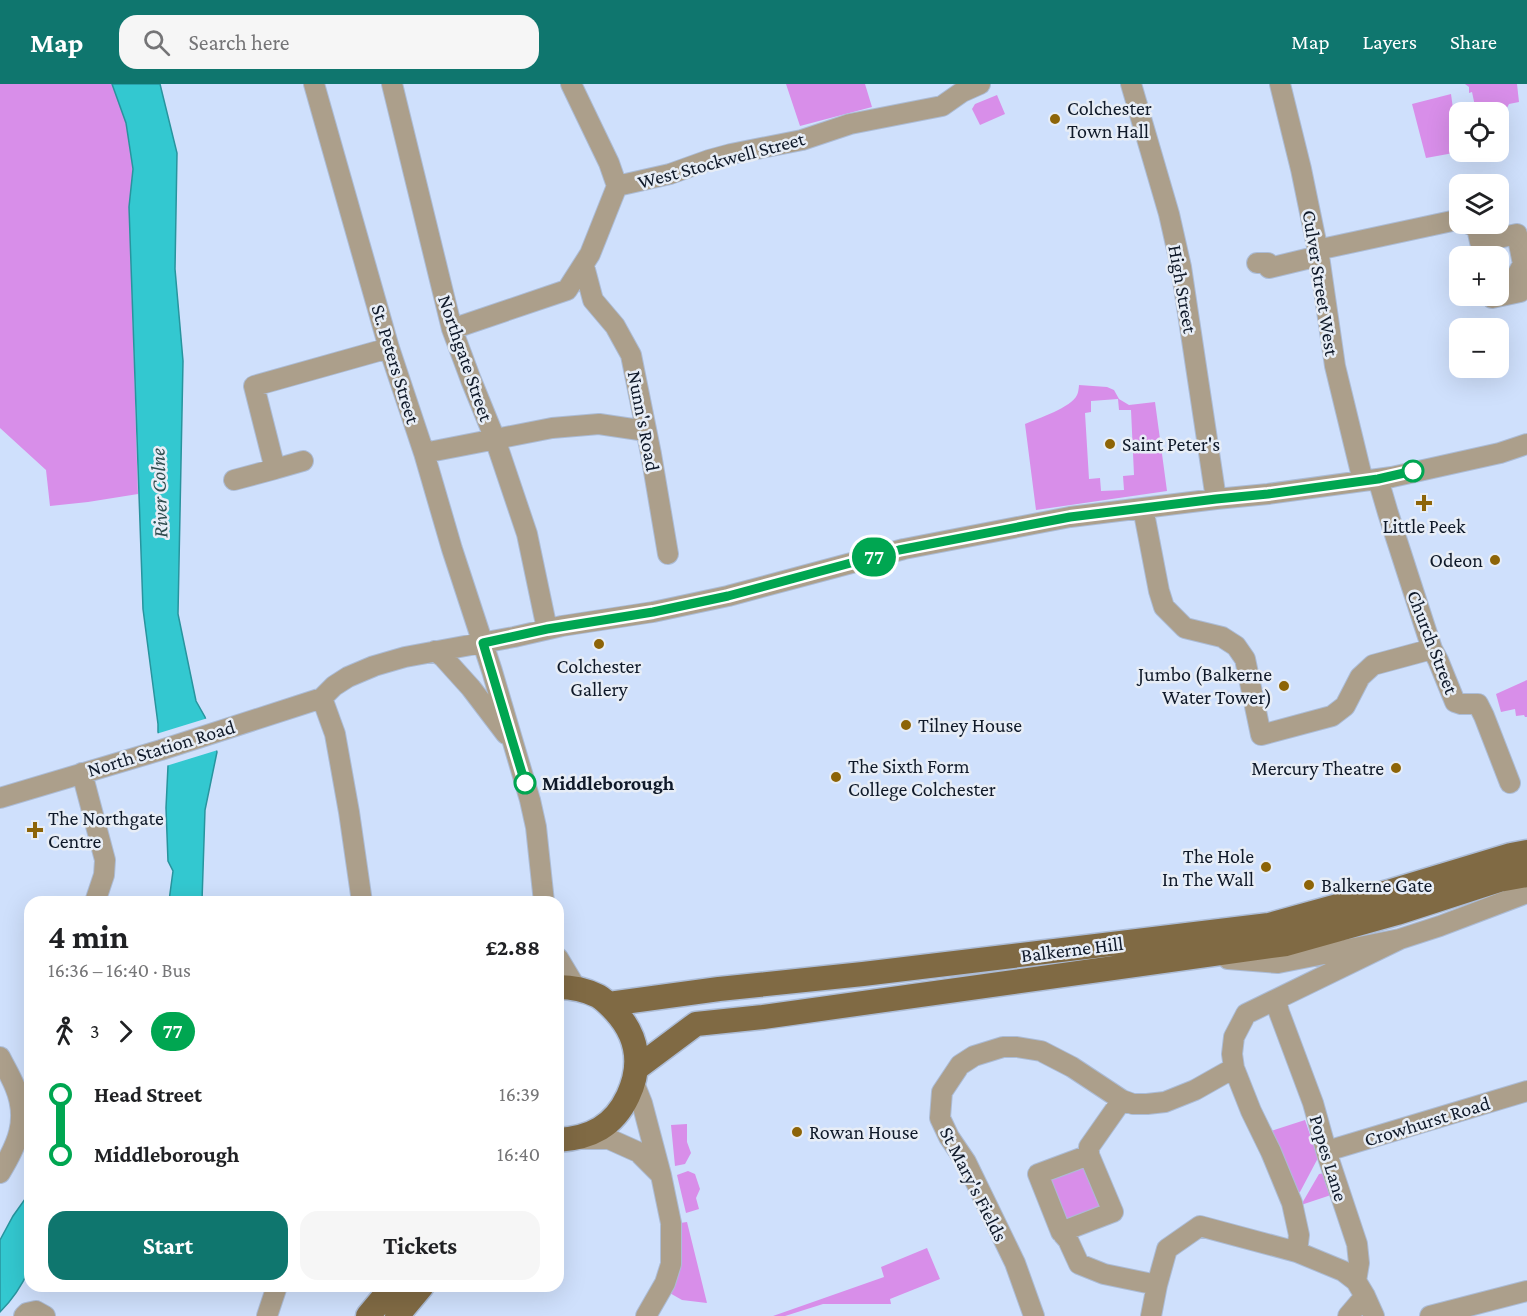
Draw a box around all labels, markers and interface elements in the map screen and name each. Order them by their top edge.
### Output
search box [119,15,539,69]
icon: search [140,26,173,59]
text: Map [30,27,83,58]
text: Search here [188,30,289,55]
text: Map [1291,30,1330,54]
text: Layers [1363,30,1417,54]
text: Share [1450,30,1497,54]
place label: Colchester Town Hall [1067,97,1152,142]
map controls [1449,102,1509,378]
button: locate [1449,102,1509,162]
marker: Colchester Town Hall [1048,112,1062,126]
street label: West Stockwell Street [635,127,807,193]
button: layers [1449,174,1509,234]
street label: Culver Street West [1299,208,1343,358]
street label: High Street [1163,243,1202,335]
button: + [1449,246,1509,306]
street label: Northgate Street [433,292,498,425]
street label: St. Peters Street [367,302,425,427]
button: − [1449,318,1509,378]
street label: Nunn's Road [623,369,665,474]
place label: Saint Peter's [1122,433,1220,455]
marker: Saint Peter's [1103,437,1117,451]
water label: River Colne [145,448,173,538]
unlabelled marker [1402,460,1424,482]
marker: Little Peek [1415,494,1433,512]
place label: Little Peek [1382,515,1466,537]
line badge: 77 [847,538,901,576]
text: 77 [864,545,884,569]
place label: Odeon [1430,549,1483,571]
marker: Odeon [1488,553,1502,567]
street label: Church Street [1403,587,1463,697]
marker: Colchester Gallery [592,637,606,651]
place label: Colchester Gallery [557,655,641,701]
place label: Jumbo (Balkerne Water Tower) [1136,663,1272,709]
marker: Jumbo (Balkerne Water Tower) [1277,679,1291,693]
place label: Tilney House [918,714,1022,737]
street label: North Station Road [85,715,238,781]
marker: Tilney House [899,718,913,732]
place label: The Sixth Form College Colchester [848,755,996,801]
place label: Mercury Theatre [1251,757,1384,780]
marker: Mercury Theatre [1389,761,1403,775]
marker: The Sixth Form College Colchester [829,770,843,784]
marker: Middleborough [514,772,536,794]
place label: Middleborough [542,772,675,794]
place label: The Northgate Centre [48,807,164,852]
marker: The Northgate Centre [26,821,44,839]
place label: The Hole In The Wall [1162,845,1254,890]
marker: The Hole In The Wall [1259,860,1273,874]
place label: Balkerne Gate [1321,874,1432,896]
marker: Balkerne Gate [1302,878,1316,892]
text: 4 min [48,918,129,955]
street label: Balkerne Hill [1020,932,1124,966]
text: £2.88 [486,935,540,960]
text: 16:36 – 16:40 · Bus [48,959,191,981]
icon: walk [48,1015,81,1048]
icon: forward [109,1015,142,1048]
text: 77 [163,1019,183,1043]
text: 3 [90,1020,100,1042]
text: Head Street [94,1082,202,1107]
text: 16:39 [499,1083,540,1105]
street label: Crowhurst Road [1362,1091,1493,1151]
street label: Popes Lane [1304,1112,1353,1204]
place label: Rowan House [809,1121,919,1143]
street label: St Mary's Fields [935,1123,1012,1246]
marker: Rowan House [790,1125,804,1139]
text: Middleborough [94,1142,239,1167]
text: 16:40 [497,1143,540,1165]
button: Start [48,1211,288,1280]
button: Tickets [300,1211,540,1280]

